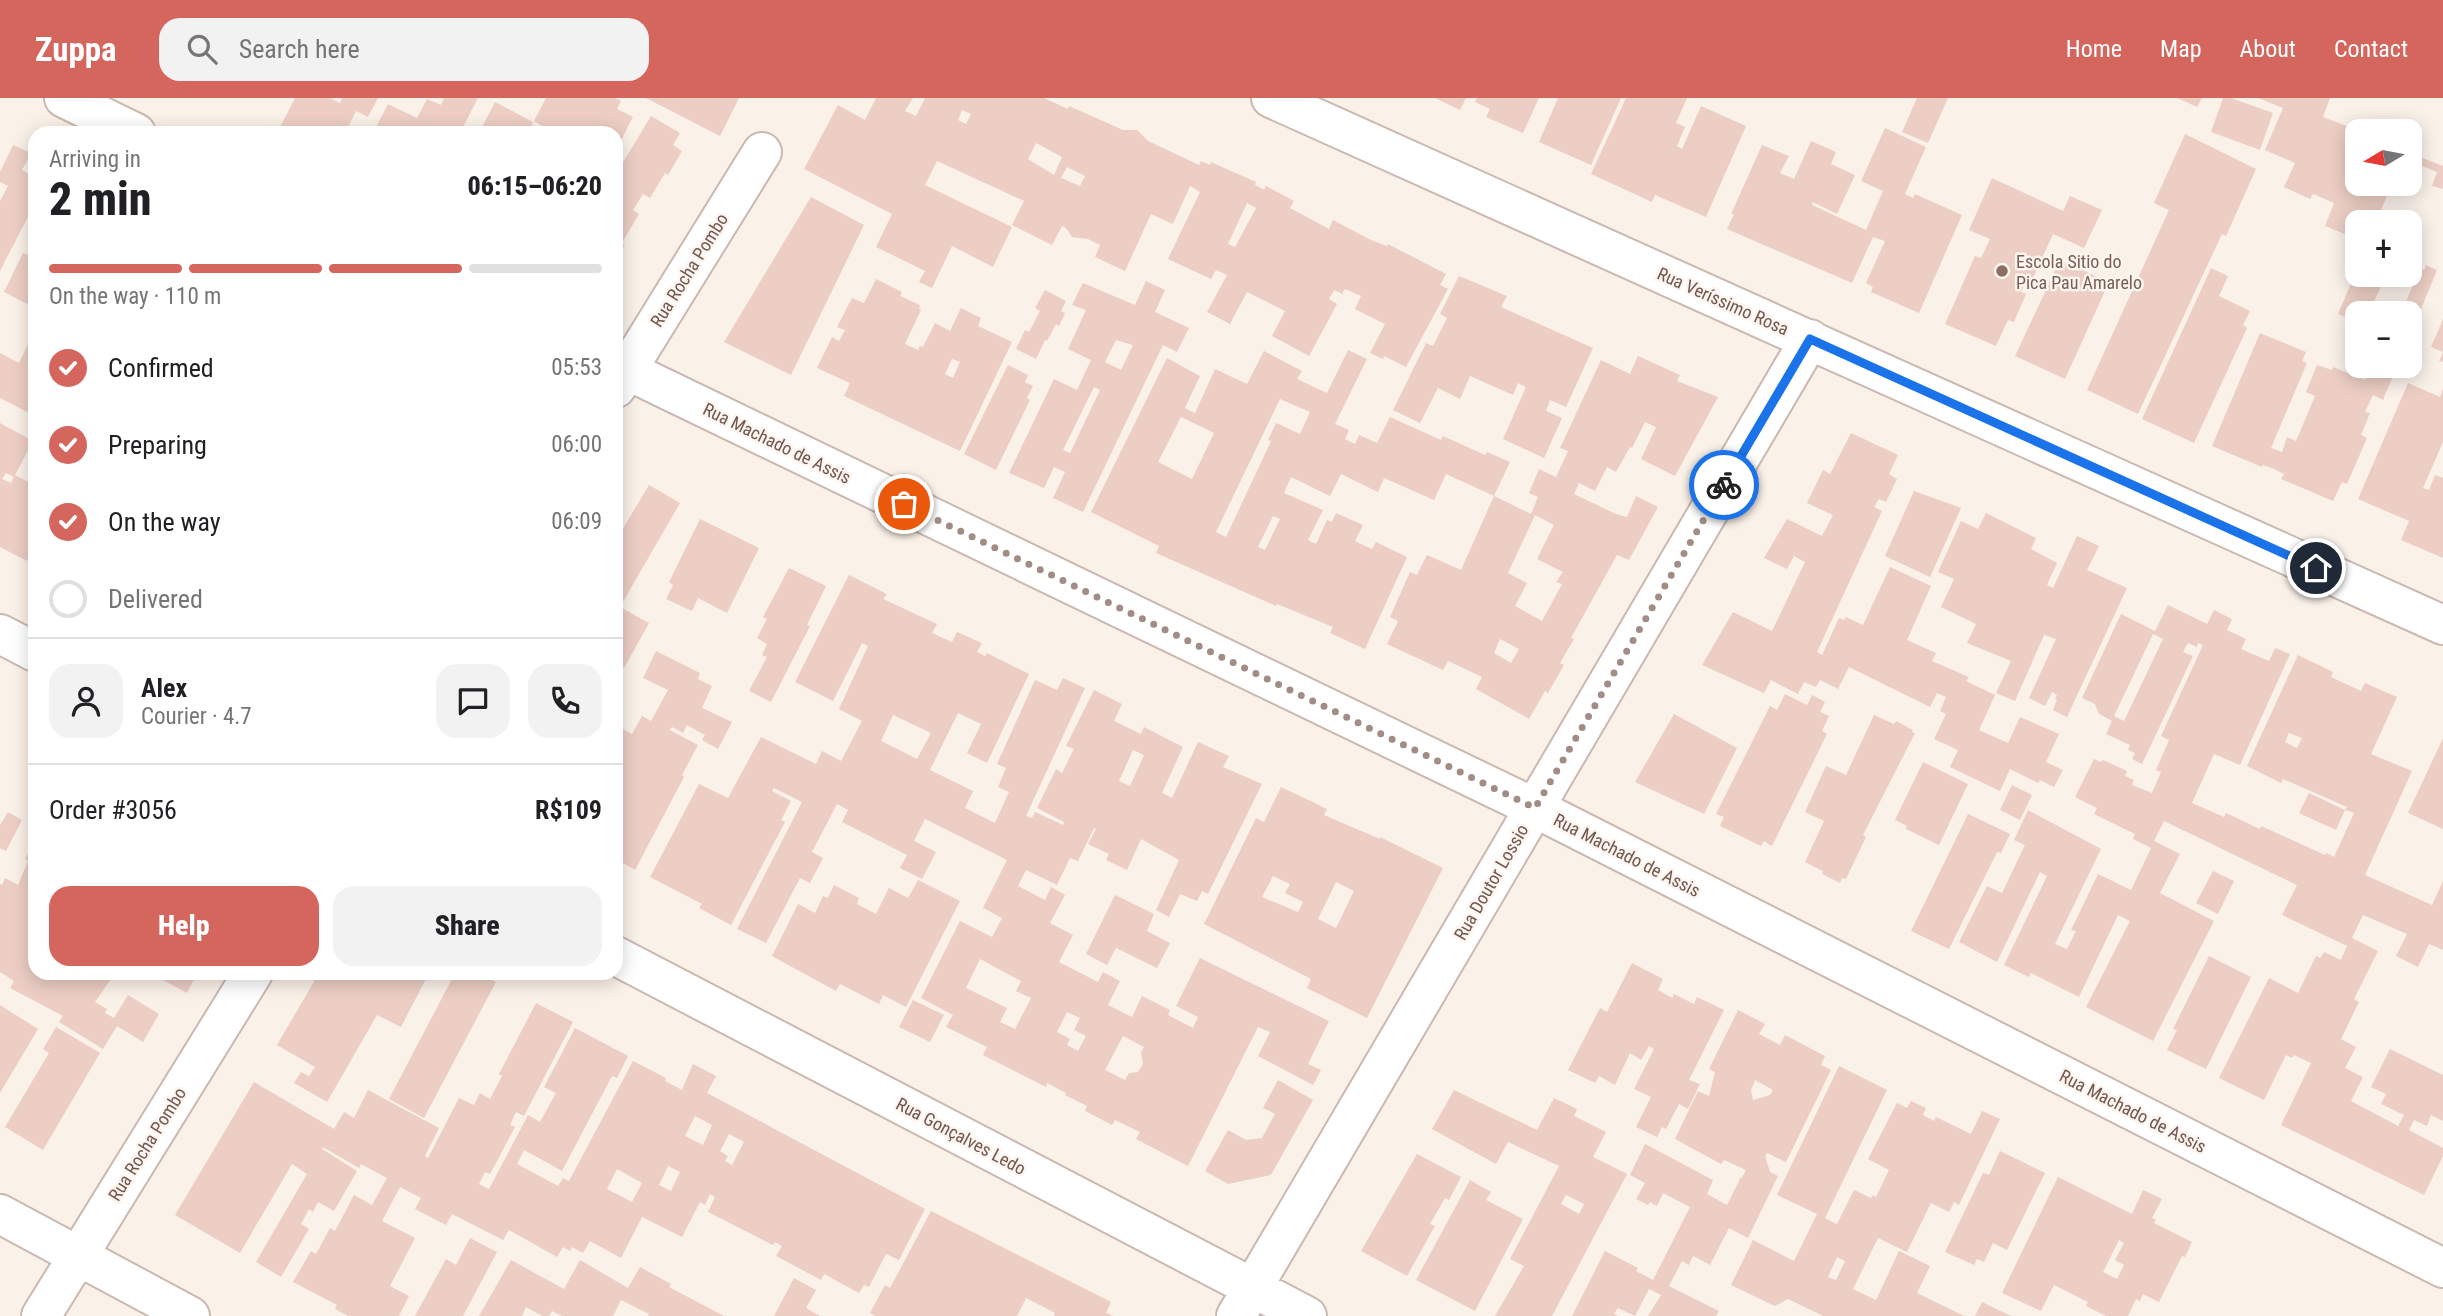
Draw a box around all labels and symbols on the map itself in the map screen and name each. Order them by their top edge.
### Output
north arrow [2345,119,2422,196]
street label: Rua Rocha Pombo [646,209,732,331]
place label: Escola Sitio do Pica Pau Amarelo [2016,251,2142,293]
street label: Rua Veríssimo Rosa [1654,263,1792,339]
marker: Escola Sitio do Pica Pau Amarelo [1994,263,2010,279]
street label: Rua Machado de Assis [700,398,854,488]
courier [1689,450,1759,520]
pin [874,474,934,534]
pin [2286,538,2346,598]
street label: Rua Machado de Assis [1550,809,1704,901]
street label: Rua Doutor Lossio [1449,820,1533,944]
street label: Rua Machado de Assis [2056,1065,2210,1157]
street label: Rua Rocha Pombo [104,1083,190,1205]
street label: Rua Gonçalves Ledo [893,1093,1029,1179]

